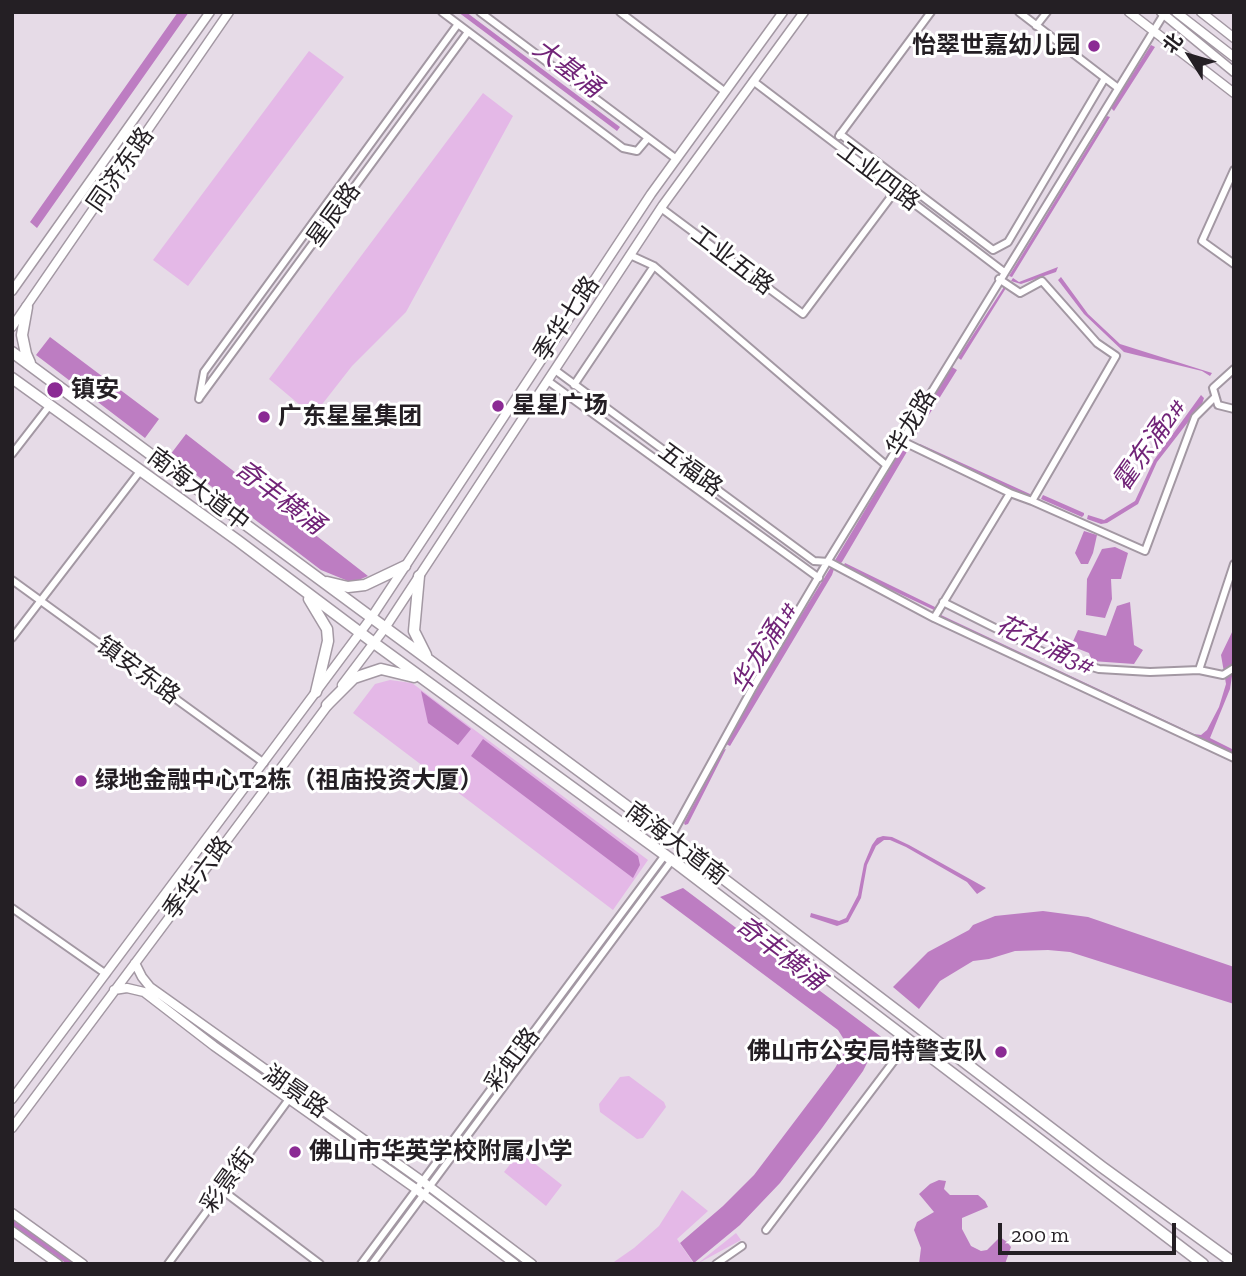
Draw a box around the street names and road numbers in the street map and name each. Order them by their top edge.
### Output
street label: 同济东路 [82,122,160,218]
street label: 工业四路 [831,137,925,217]
street label: 星辰路 [301,177,367,253]
street label: 工业五路 [685,221,779,301]
street label: 季华七路 [528,271,606,367]
street label: 华龙路 [881,385,943,461]
street label: 五福路 [652,437,728,503]
street label: 南海大道中 [141,442,255,538]
street label: 镇安东路 [91,631,185,711]
street label: 南海大道南 [619,796,733,892]
street label: 季华六路 [158,831,238,925]
street label: 彩虹路 [480,1023,546,1097]
street label: 湖景路 [257,1060,333,1124]
street label: 彩景街 [195,1143,261,1219]

